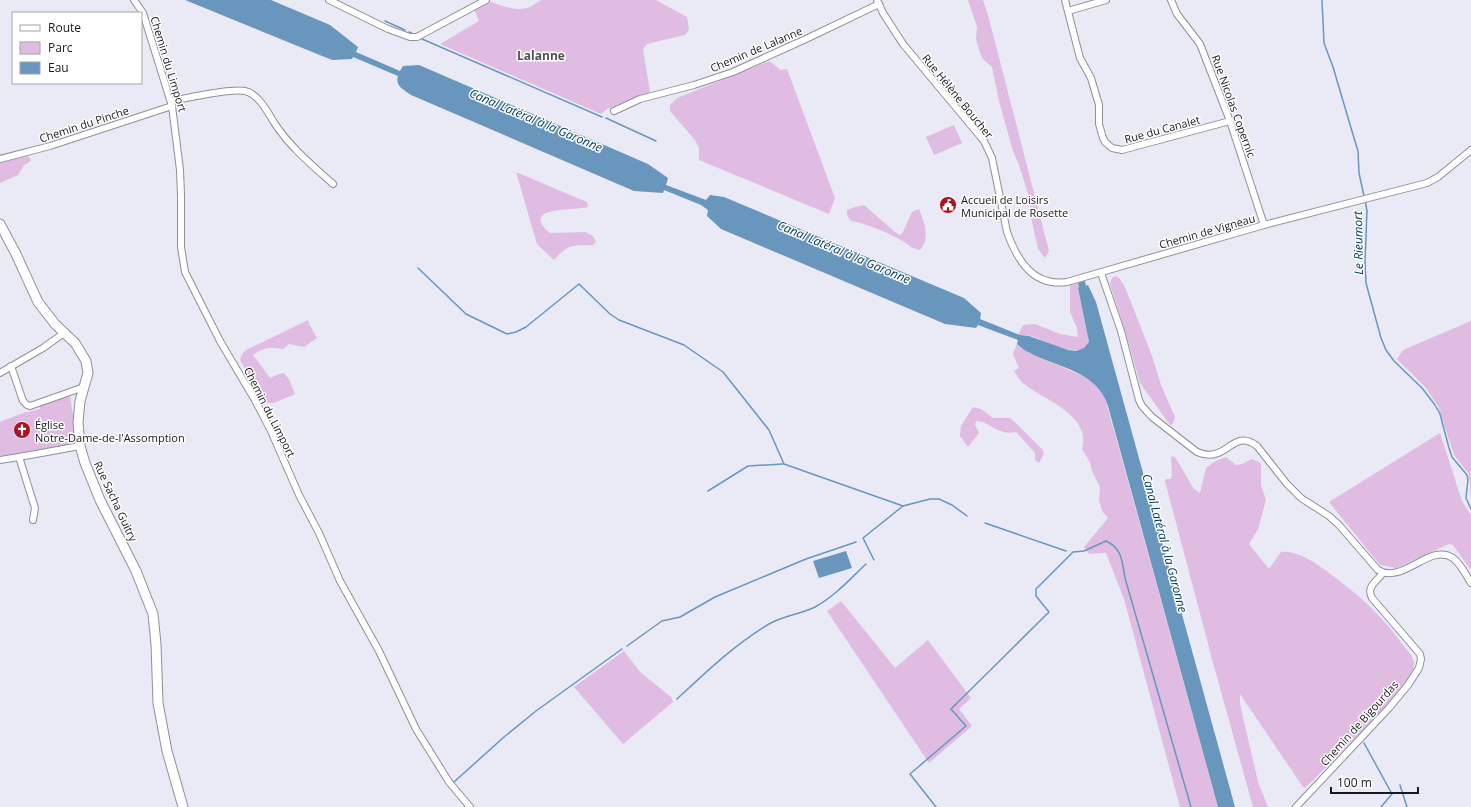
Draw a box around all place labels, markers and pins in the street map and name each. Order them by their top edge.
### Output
place label: Accueil de Loisirs Municipal de Rosette [961,192,1068,220]
public building icon: Accueil de Loisirs Municipal de Rosette [938,195,958,215]
place label: Église Notre-Dame-de-l'Assomption [35,417,185,445]
church icon: Église Notre-Dame-de-l'Assomption [12,420,32,440]

